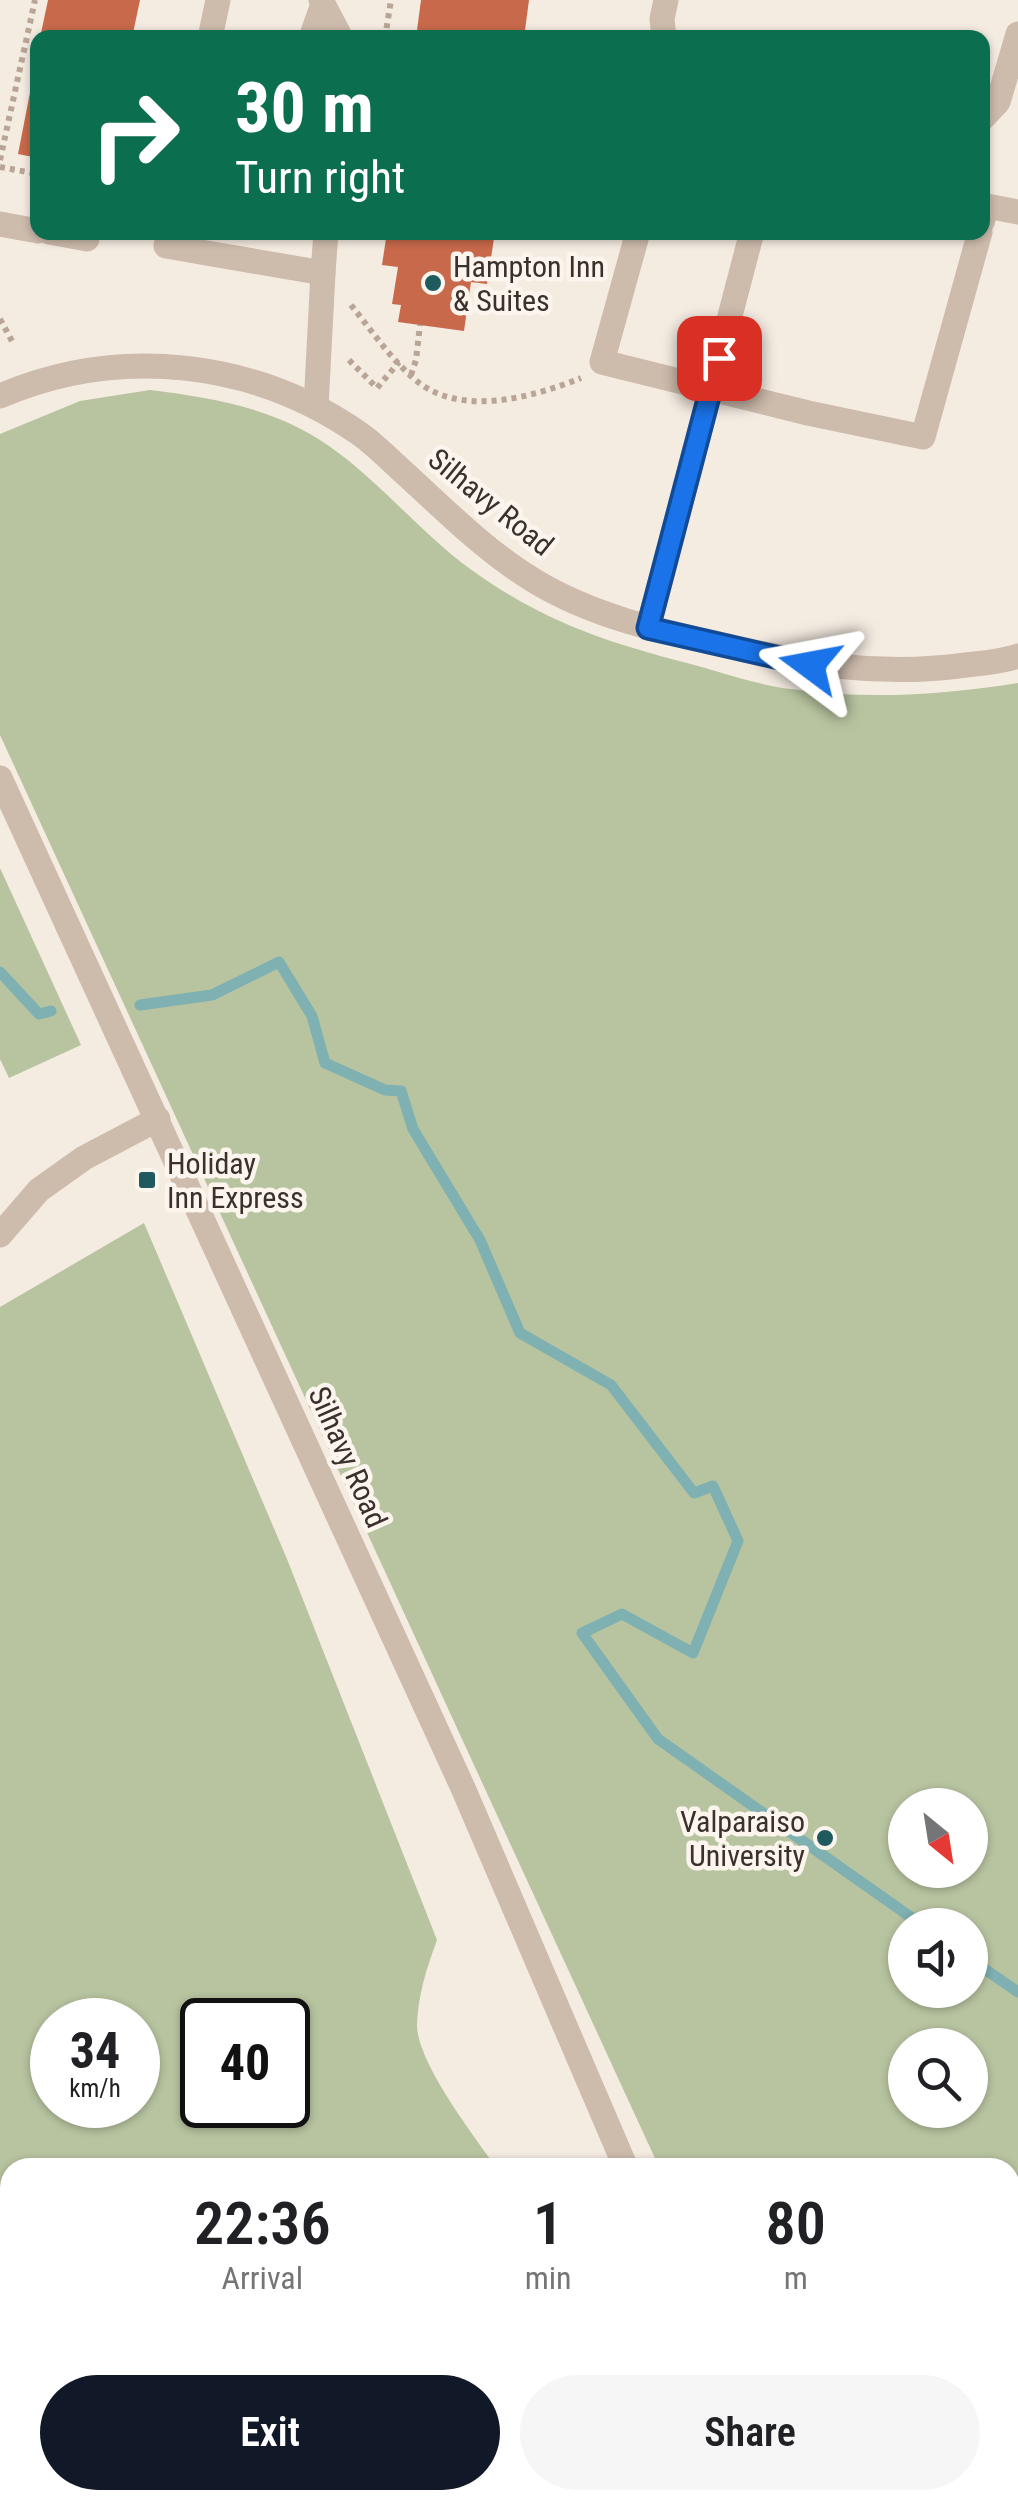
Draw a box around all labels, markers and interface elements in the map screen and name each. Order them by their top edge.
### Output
text: 30 m [235,67,374,149]
icon: right [70,70,200,200]
text: Turn right [235,151,405,204]
place label: Hampton Inn & Suites [453,249,605,318]
marker: Hampton Inn & Suites [422,272,444,294]
pin [677,316,762,401]
icon: arrive [692,331,747,386]
street label: Silhavy Road [422,441,560,563]
position arrow [758,613,862,717]
place label: Holiday Inn Express [167,1146,304,1215]
marker: Holiday Inn Express [136,1169,158,1191]
street label: Silhavy Road [301,1381,395,1533]
north arrow [888,1788,988,1888]
map controls [888,1788,988,2128]
place label: Valparaiso University [680,1804,805,1873]
marker: Valparaiso University [814,1827,836,1849]
button: sound [888,1908,988,2008]
speed limit sign: 40 [180,1998,310,2128]
text: 34 [70,2022,120,2080]
button: search [888,2028,988,2128]
text: km/h [69,2074,121,2103]
text: 22:36 [194,2188,331,2259]
text: 1 [533,2188,563,2259]
text: 80 [766,2188,826,2259]
text: Arrival [222,2259,303,2297]
text: min [525,2259,572,2297]
text: m [784,2259,808,2297]
button: Exit [40,2375,500,2490]
button: Share [520,2375,980,2490]

